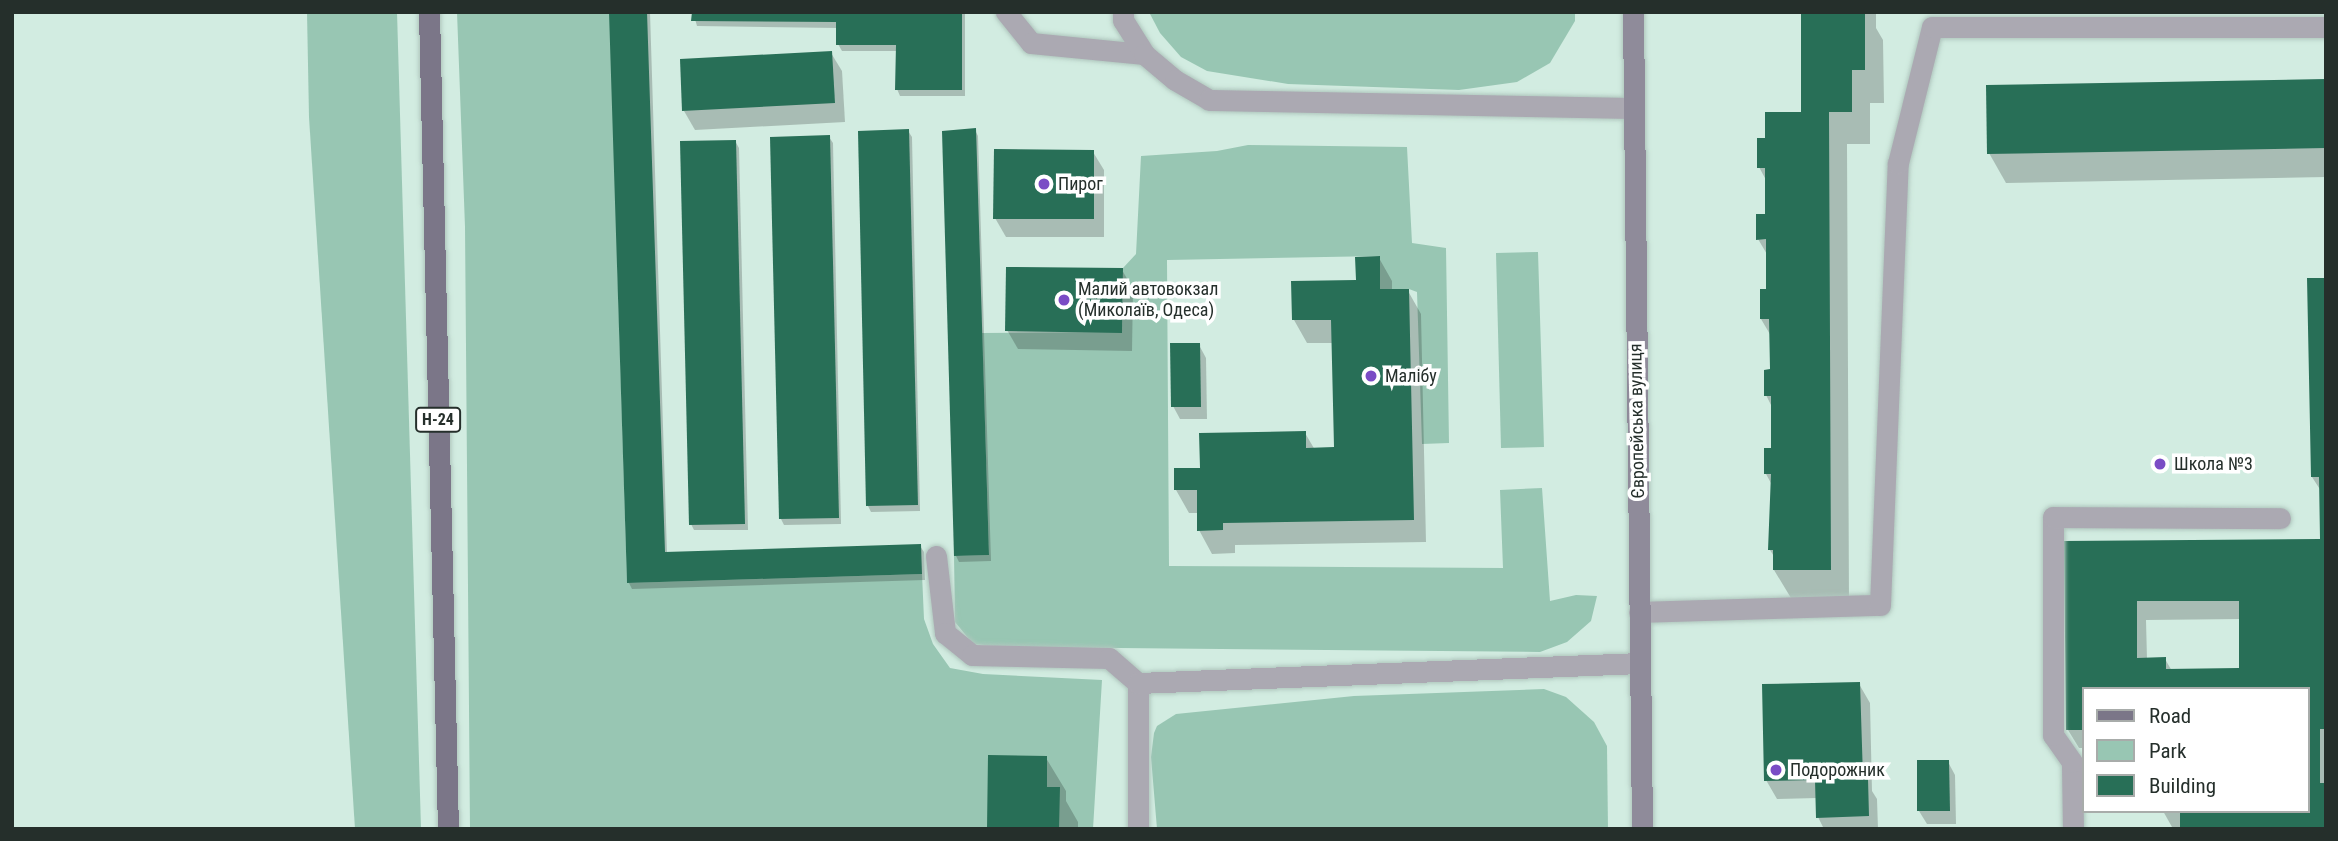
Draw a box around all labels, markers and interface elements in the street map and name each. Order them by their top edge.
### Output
place label: Пирог [1058,173,1103,195]
marker: Пирог [1036,176,1052,192]
place label: Малий автовокзал (Миколаїв, Одеса) [1078,279,1218,322]
marker: Малий автовокзал (Миколаїв, Одеса) [1056,292,1072,308]
street label: Європейська вулиця [1625,343,1649,499]
place label: Малібу [1385,365,1437,387]
marker: Малібу [1363,368,1379,384]
road number: Н-24 [414,408,462,432]
place label: Школа №3 [2174,453,2253,475]
marker: Школа №3 [2152,456,2168,472]
legend [2082,687,2310,813]
text: Road [2149,704,2191,728]
text: Park [2149,739,2186,763]
place label: Подорожник [1790,759,1885,781]
marker: Подорожник [1768,762,1784,778]
text: Building [2149,774,2216,798]

